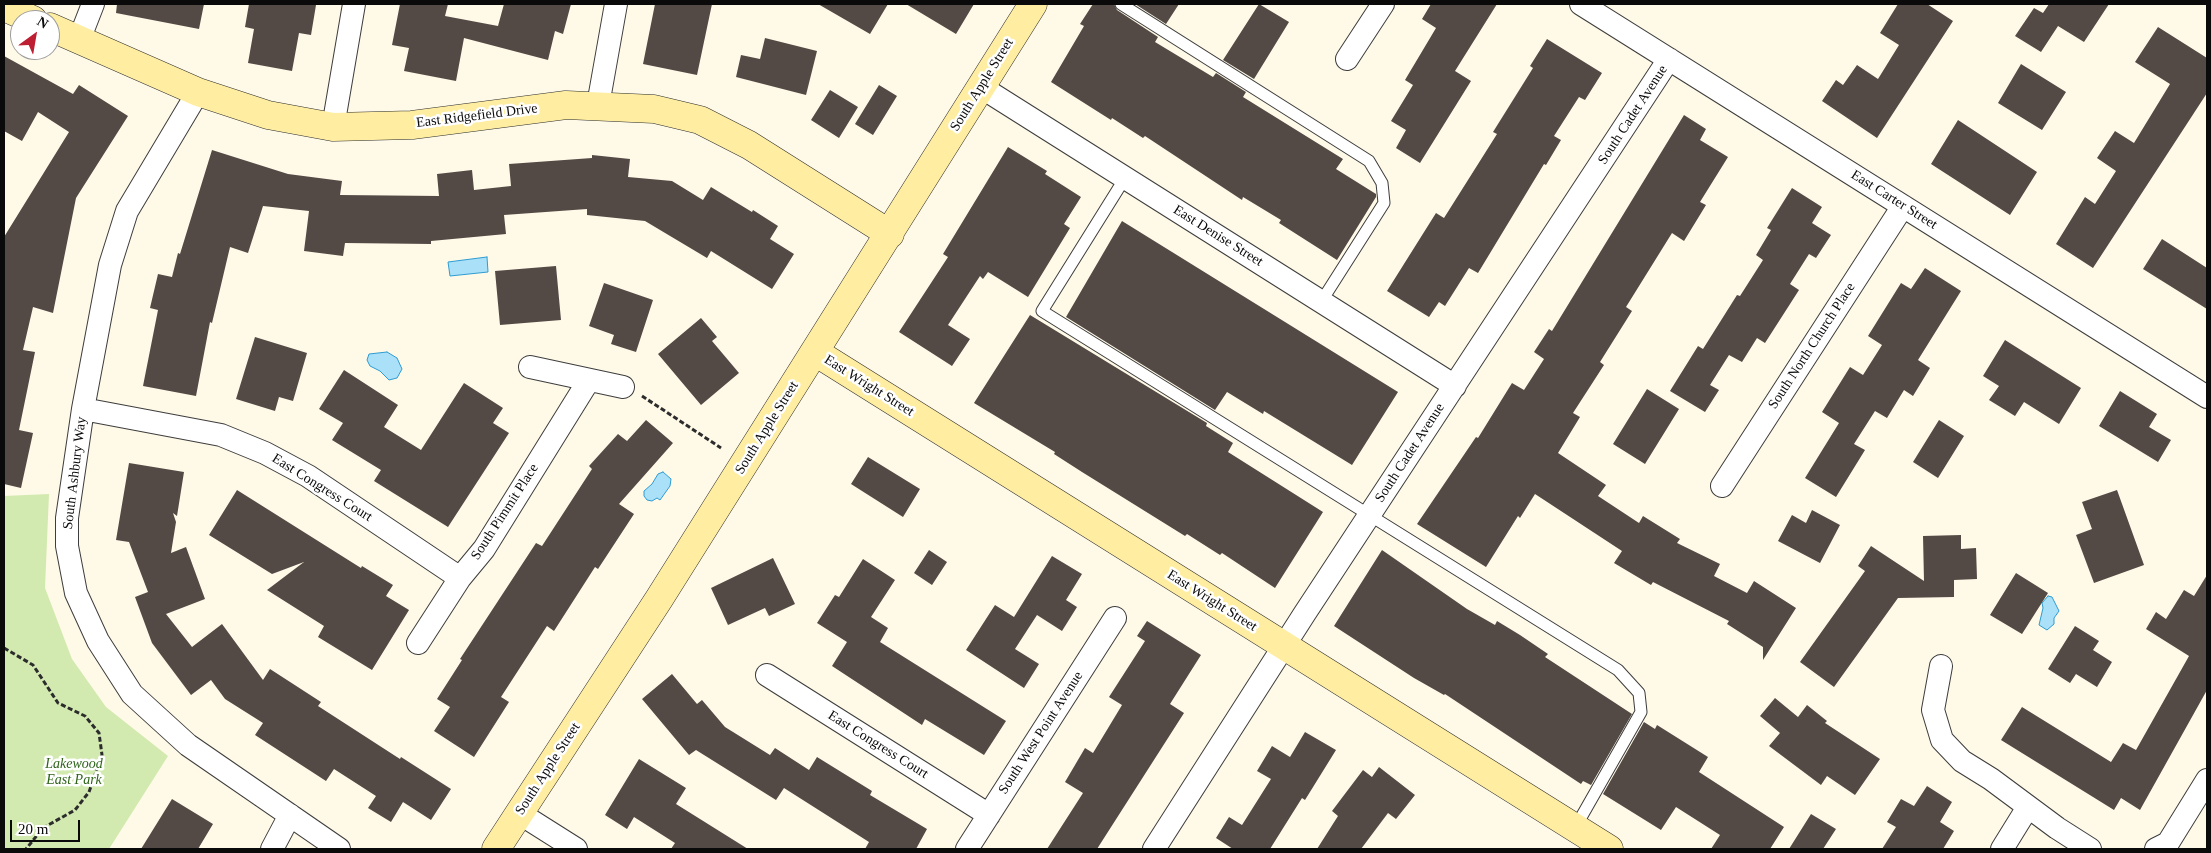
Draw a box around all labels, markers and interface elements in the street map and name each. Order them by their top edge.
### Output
north arrow [10,10,60,60]
text: N [34,14,51,32]
street label: South Apple Street [947,35,1017,135]
street label: South Cadet Avenue [1595,62,1671,168]
street label: East Ridgefield Drive [415,100,539,132]
street label: East Carter Street [1848,167,1940,233]
street label: East Denise Street [1170,202,1266,270]
street label: South North Church Place [1765,280,1859,412]
street label: East Wright Street [821,352,917,420]
street label: South Apple Street [732,378,802,478]
street label: South Cadet Avenue [1372,400,1448,506]
street label: South Ashbury Way [60,416,90,530]
street label: East Congress Court [269,450,375,526]
street label: South Pimmit Place [468,461,542,563]
street label: East Wright Street [1164,567,1260,635]
street label: South West Point Avenue [995,669,1087,797]
street label: East Congress Court [825,707,931,783]
street label: South Apple Street [512,720,584,818]
park label: Lakewood East Park [45,756,103,789]
scale bar [12,810,82,842]
text: 20 m [18,821,48,837]

